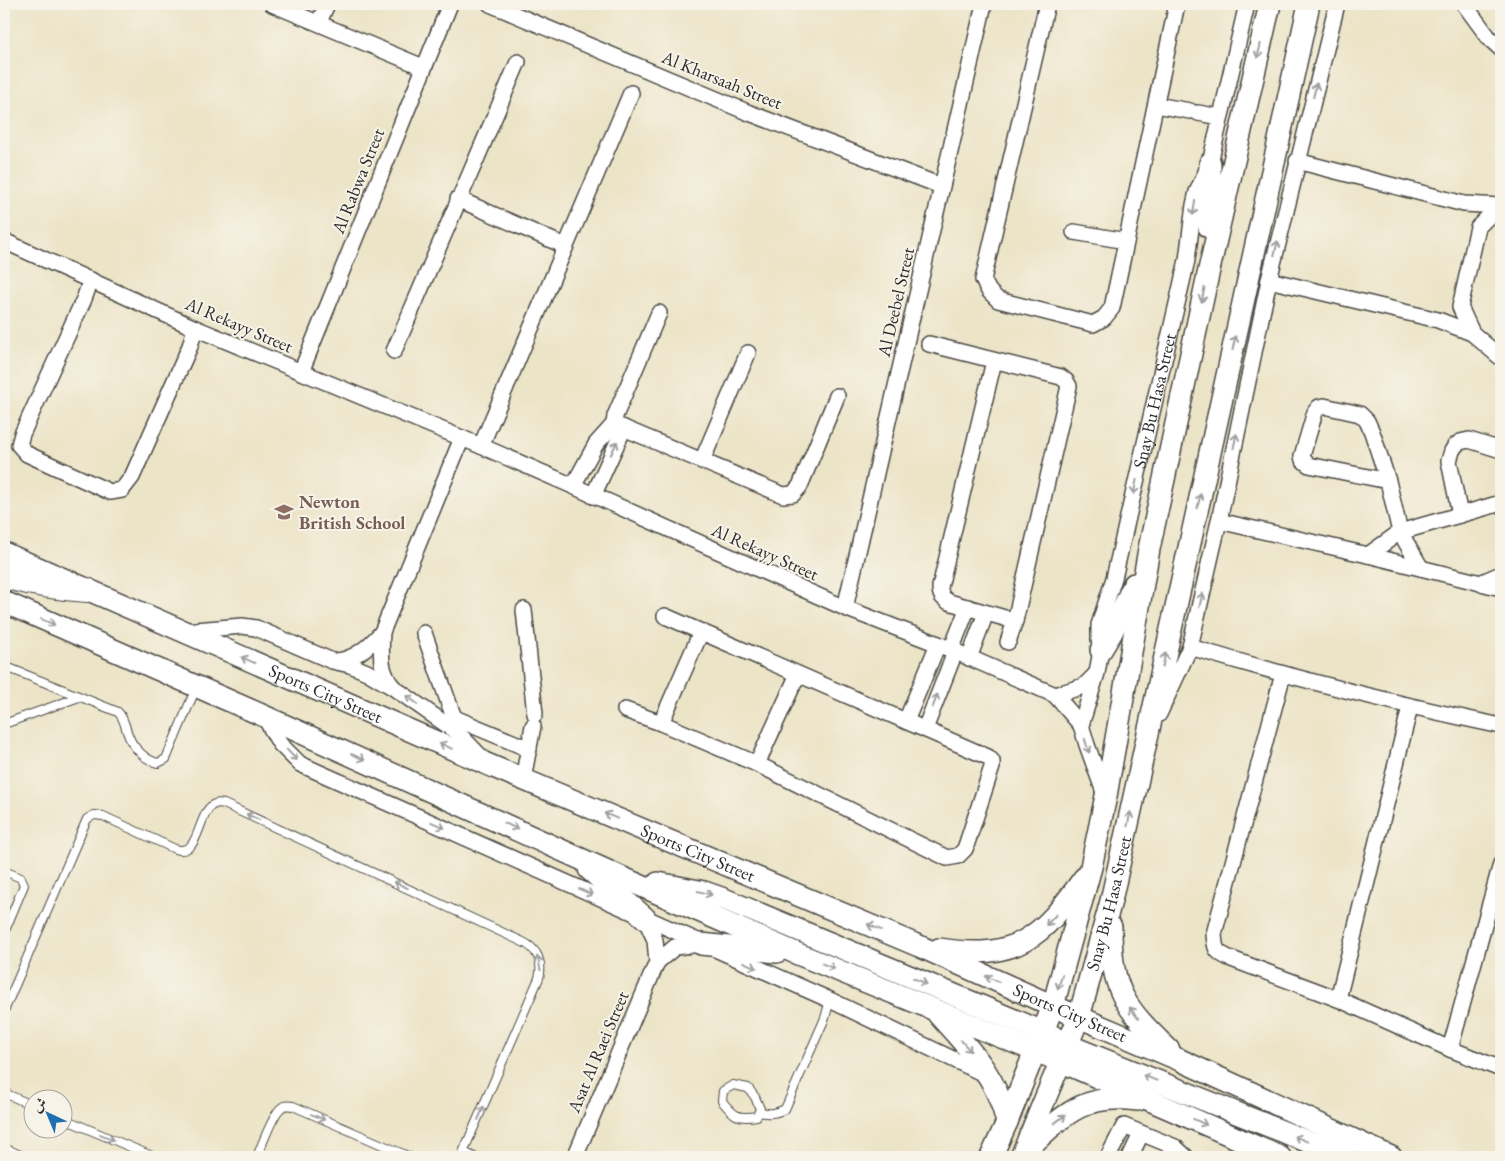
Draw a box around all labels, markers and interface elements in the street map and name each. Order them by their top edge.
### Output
one-way arrow [1254,43,1263,59]
street label: Al Kharsaah Street [658,45,786,114]
one-way arrow [1311,83,1320,99]
street label: Al Rabwa Street [326,124,389,238]
one-way arrow [1189,200,1199,216]
one-way arrow [1272,241,1282,257]
street label: Al Deebel Street [872,245,919,360]
one-way arrow [1198,286,1207,302]
street label: Al Rekayy Street [181,291,297,358]
street label: Snay Bu Hasa Street [1128,331,1181,471]
one-way arrow [1230,335,1239,351]
one-way arrow [1231,434,1240,450]
one-way arrow [610,441,620,456]
one-way arrow [1130,478,1139,494]
place label: Newton British School [299,490,405,534]
one-way arrow [1195,494,1204,510]
school or university icon: Newton British School [273,501,295,523]
street label: Al Rekayy Street [707,517,823,585]
one-way arrow [1197,593,1206,609]
one-way arrow [40,617,55,627]
one-way arrow [1159,652,1169,668]
one-way arrow [241,655,256,665]
street label: Sports City Street [265,658,386,728]
one-way arrow [931,694,940,709]
one-way arrow [405,695,419,705]
one-way arrow [1083,738,1093,754]
one-way arrow [439,741,454,751]
one-way arrow [286,749,298,762]
one-way arrow [350,753,365,763]
one-way arrow [604,811,619,821]
one-way arrow [1125,811,1134,827]
one-way arrow [246,812,261,821]
street label: Sports City Street [638,818,759,887]
one-way arrow [430,821,445,831]
one-way arrow [503,822,518,832]
street label: Snay Bu Hasa Street [1080,833,1136,973]
one-way arrow [393,880,408,890]
one-way arrow [578,887,593,897]
one-way arrow [697,889,713,898]
one-way arrow [1045,914,1057,926]
one-way arrow [867,922,882,932]
one-way arrow [533,955,543,971]
one-way arrow [742,961,757,971]
one-way arrow [820,962,835,971]
one-way arrow [985,974,1000,983]
one-way arrow [1054,974,1064,990]
one-way arrow [912,976,927,986]
street label: Sports City Street [1010,978,1131,1047]
street label: Asat Al Raei Street [561,987,634,1117]
one-way arrow [1128,1007,1139,1020]
one-way arrow [961,1039,972,1052]
one-way arrow [1143,1073,1158,1083]
north arrow [22,1088,72,1138]
text: ش [28,1093,50,1116]
one-way arrow [477,1105,486,1120]
one-way arrow [310,1112,325,1122]
one-way arrow [1053,1114,1066,1125]
one-way arrow [1192,1117,1207,1127]
one-way arrow [99,1133,114,1142]
one-way arrow [1294,1134,1309,1143]

